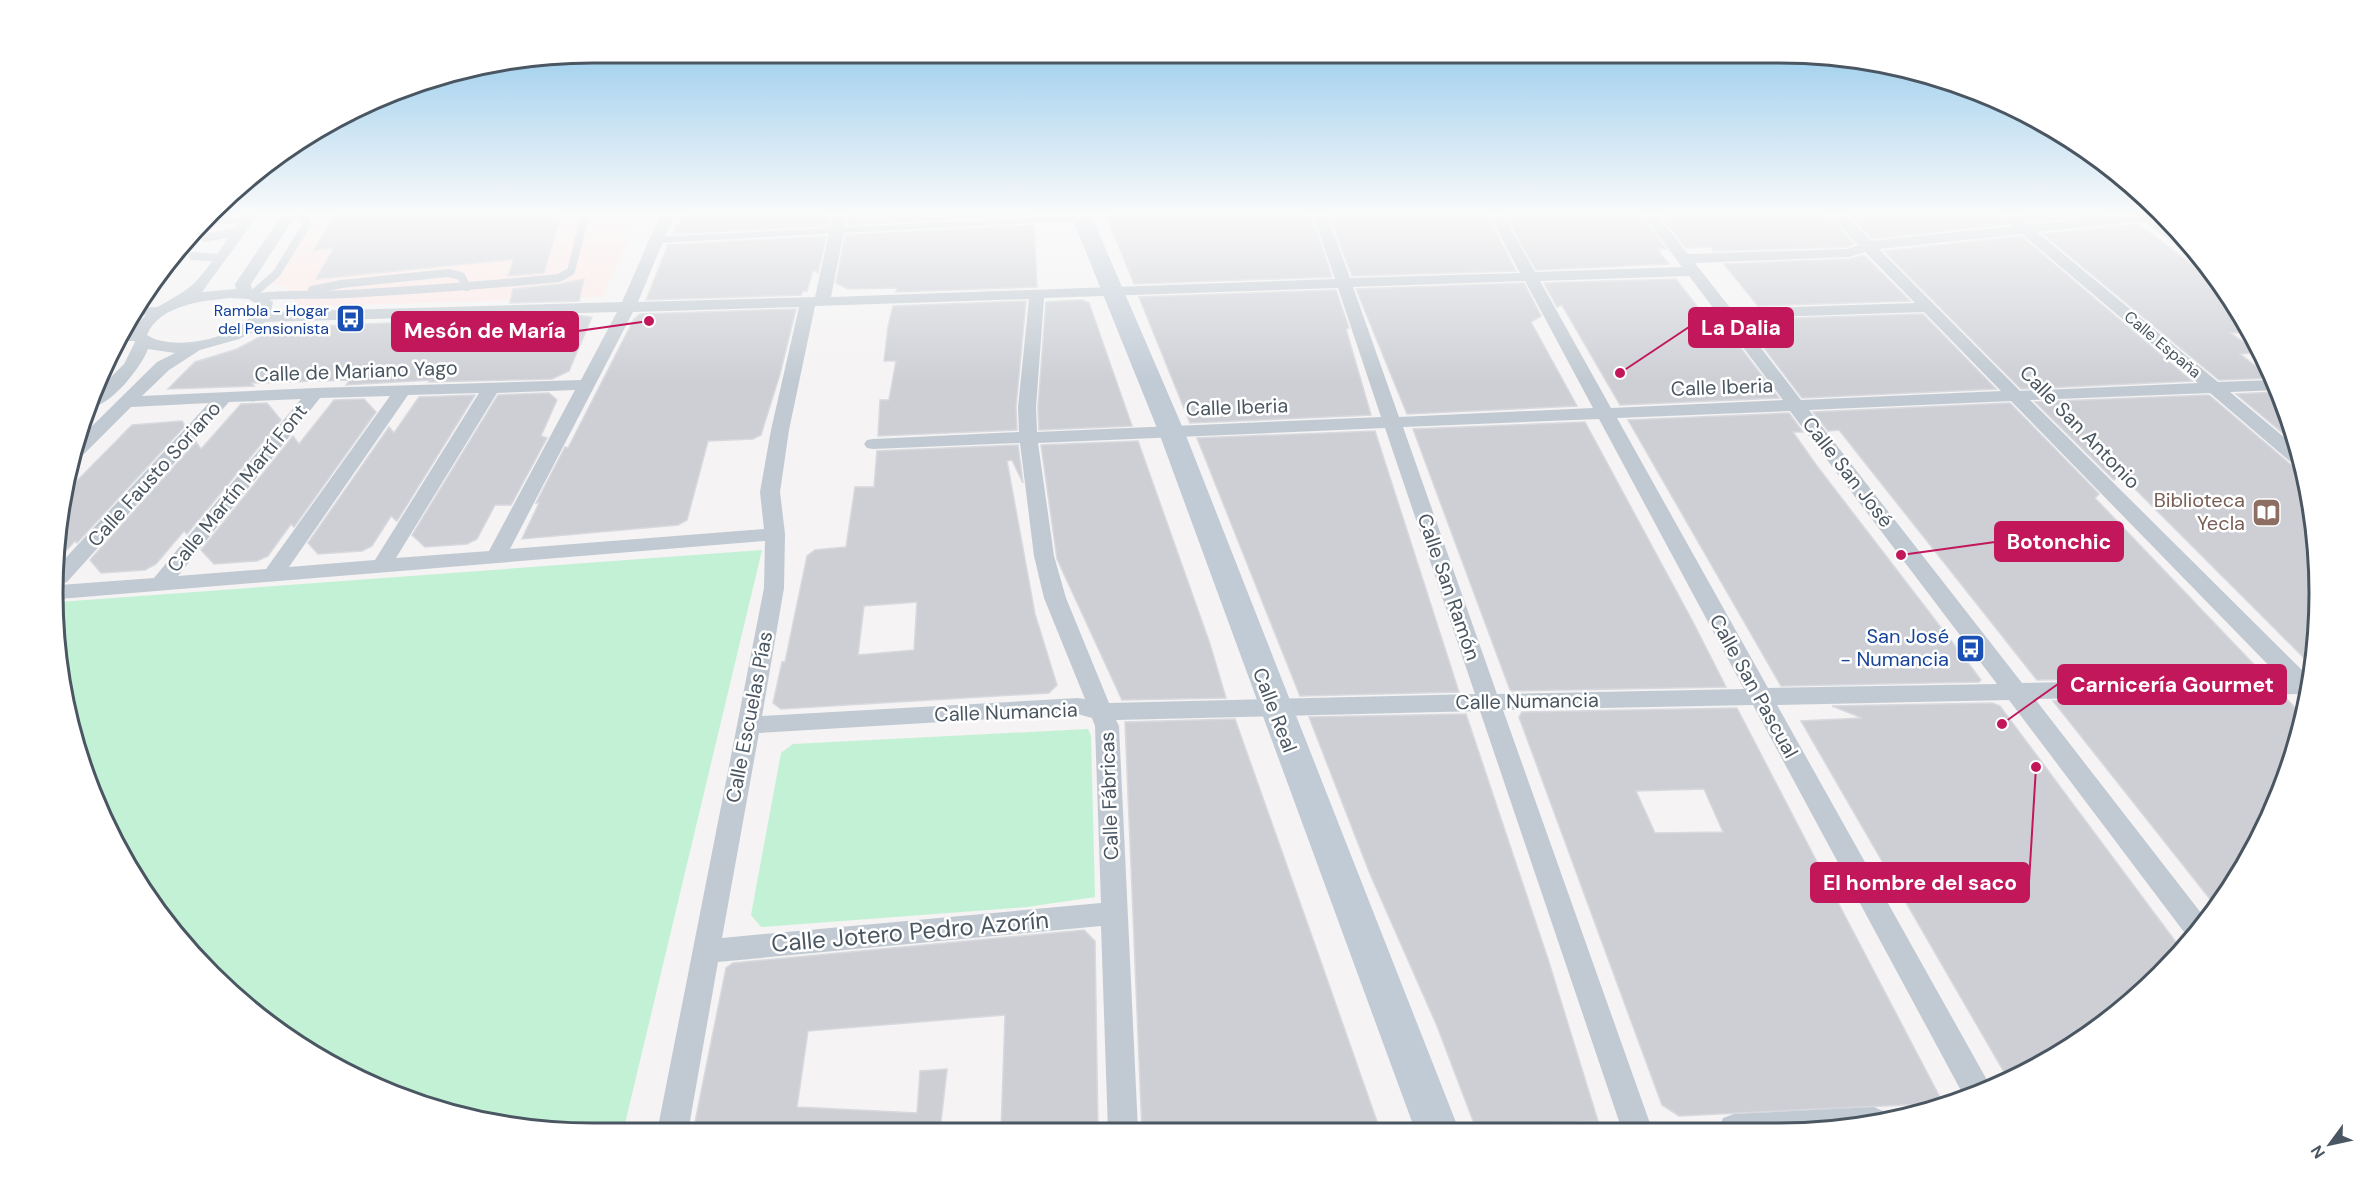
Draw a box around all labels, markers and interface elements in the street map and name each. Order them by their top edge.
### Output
place label: Rambla - Hogar del Pensionista [214,300,329,339]
bus stop icon: Rambla - Hogar del Pensionista [334,303,366,335]
street label: Calle España [2120,306,2206,383]
callout: La Dalia [1689,308,1793,347]
callout: Mesón de María [392,312,578,351]
text: La Dalia [1701,314,1781,342]
text: Mesón de María [404,317,566,345]
street label: Calle de Mariano Yago [254,354,458,388]
street label: Calle San Antonio [2014,360,2146,494]
street label: Calle Iberia [1670,372,1774,402]
street label: Calle Iberia [1185,392,1289,422]
street label: Calle Fausto Soriano [82,396,226,552]
street label: Calle Martín Martí Font [161,398,313,577]
street label: Calle San José [1797,411,1899,533]
place label: Biblioteca Yecla [2154,487,2245,536]
library icon: Biblioteca Yecla [2250,496,2282,528]
street label: Calle San Ramón [1412,510,1486,664]
callout: Botonchic [1995,522,2123,561]
text: Botonchic [2007,528,2111,556]
street label: Calle San Pascual [1704,610,1804,762]
place label: San José - Numancia [1840,623,1949,672]
street label: Calle Escuelas Pías [720,629,778,805]
bus stop icon: San José - Numancia [1954,632,1986,664]
street label: Calle Real [1247,664,1303,756]
callout: Carnicería Gourmet [2058,665,2286,704]
text: Carnicería Gourmet [2070,671,2274,699]
street label: Calle Numancia [1455,687,1599,715]
street label: Calle Numancia [934,697,1078,727]
street label: Calle Fábricas [1094,731,1124,861]
callout: El hombre del saco [1811,863,2029,902]
text: El hombre del saco [1823,869,2017,897]
street label: Calle Jotero Pedro Azorín [770,904,1050,959]
north arrow [2300,1114,2360,1174]
text: N [2306,1141,2330,1163]

